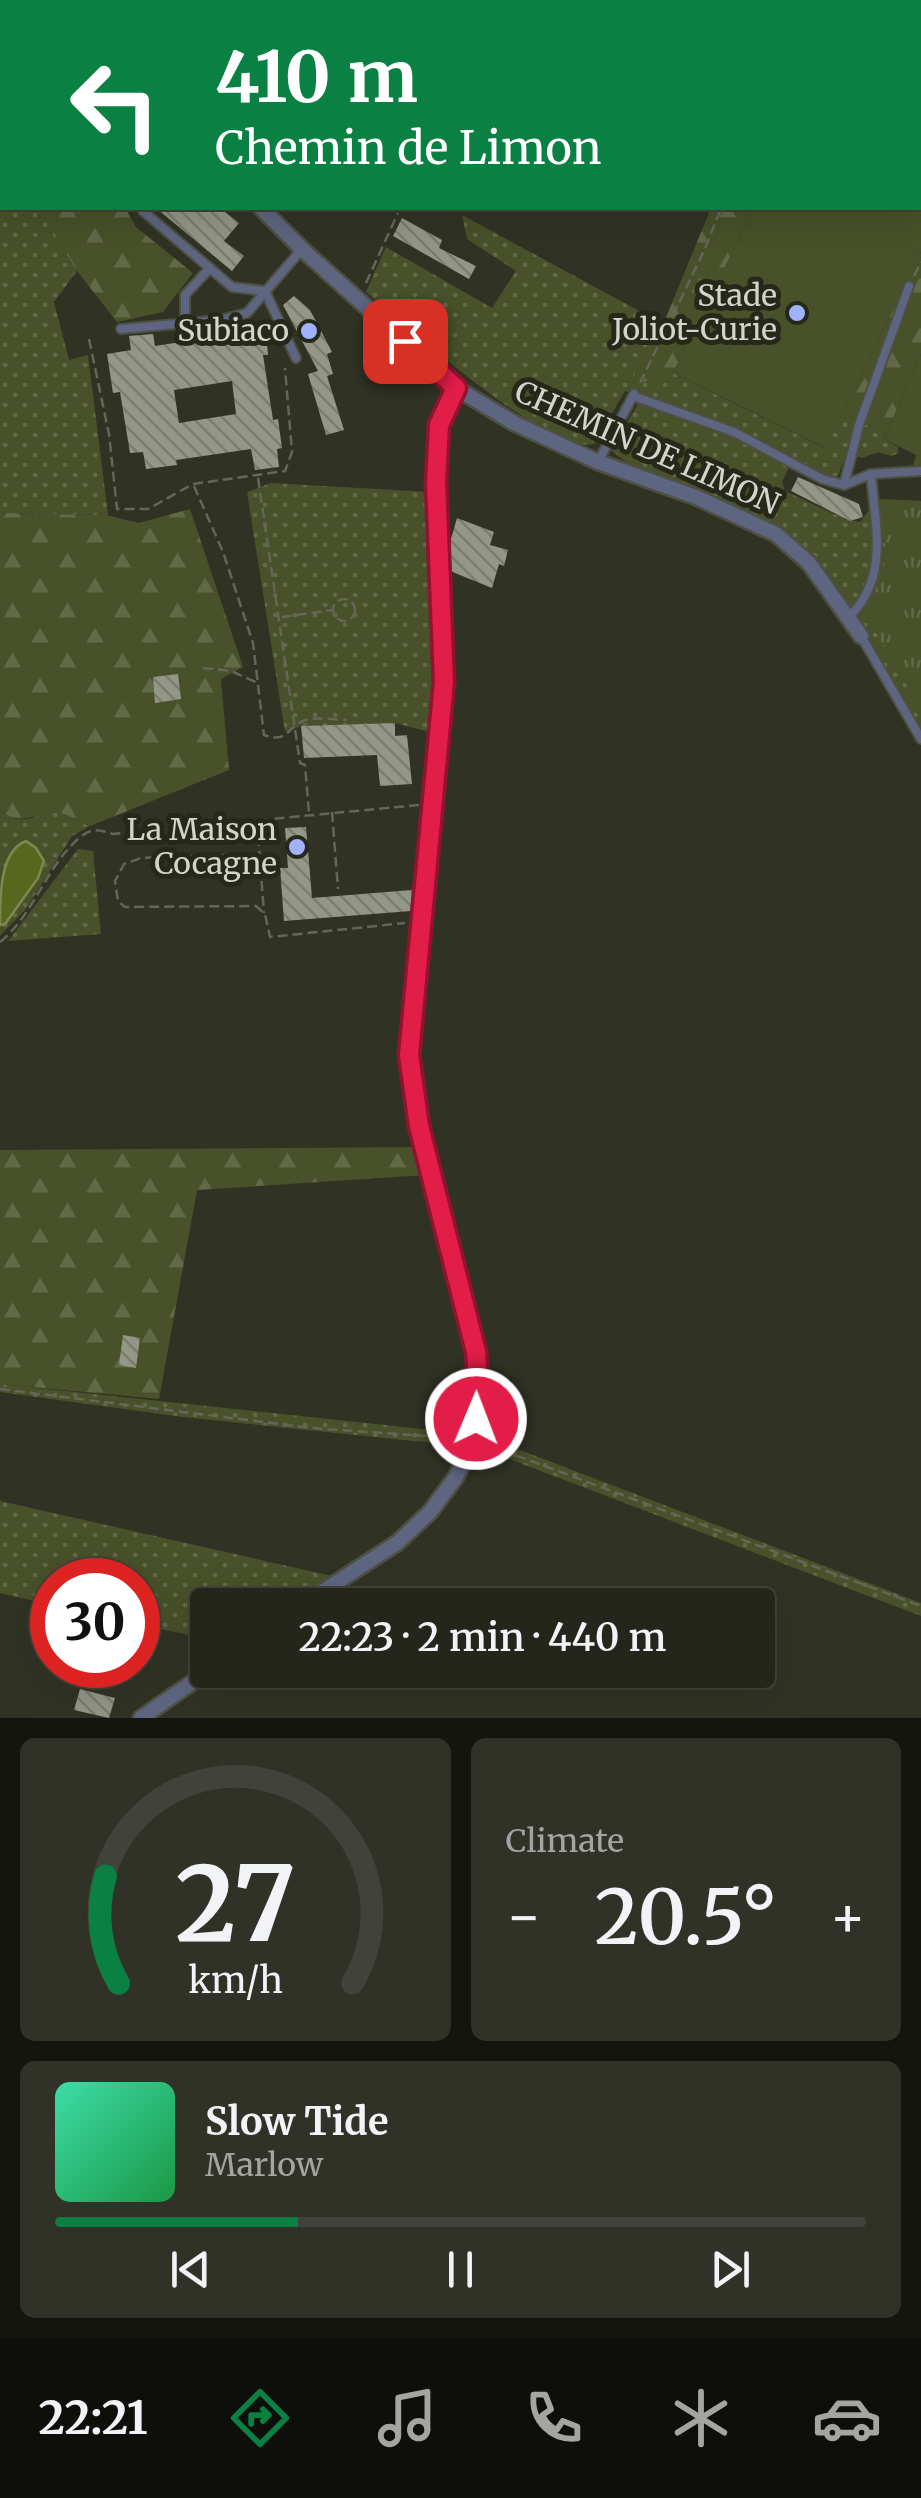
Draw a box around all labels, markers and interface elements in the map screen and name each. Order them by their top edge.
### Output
text: 410 m [215,33,418,121]
icon: left [50,40,180,170]
text: Chemin de Limon [215,120,602,176]
place label: Stade Joliot-Curie [611,276,777,348]
pin [363,299,448,384]
marker: Stade Joliot-Curie [786,302,808,324]
place label: Subiaco [177,311,289,349]
icon: arrive [378,314,433,369]
marker: Subiaco [298,320,320,342]
street label: CHEMIN DE LIMON [509,372,786,523]
place label: La Maison Cocagne [127,810,277,882]
marker: La Maison Cocagne [286,836,308,858]
position arrow [424,1367,528,1471]
speed limit sign: 30 [30,1558,160,1688]
text: 22:23 · 2 min · 440 m [299,1614,666,1661]
text: Climate [506,1821,624,1861]
text: 27 [175,1839,295,1969]
text: 20.5° [594,1870,777,1964]
text: − [506,1882,542,1951]
text: + [829,1882,866,1951]
text: km/h [188,1958,283,2003]
text: Slow Tide [205,2098,389,2145]
text: Marlow [205,2145,323,2185]
icon: previous [163,2242,218,2297]
icon: pause [433,2242,488,2297]
icon: next [703,2242,758,2297]
icon: directions [225,2383,295,2453]
icon: music [372,2383,442,2453]
icon: phone [519,2383,589,2453]
icon: climate [666,2383,736,2453]
icon: car [812,2383,882,2453]
text: 22:21 [38,2390,148,2446]

